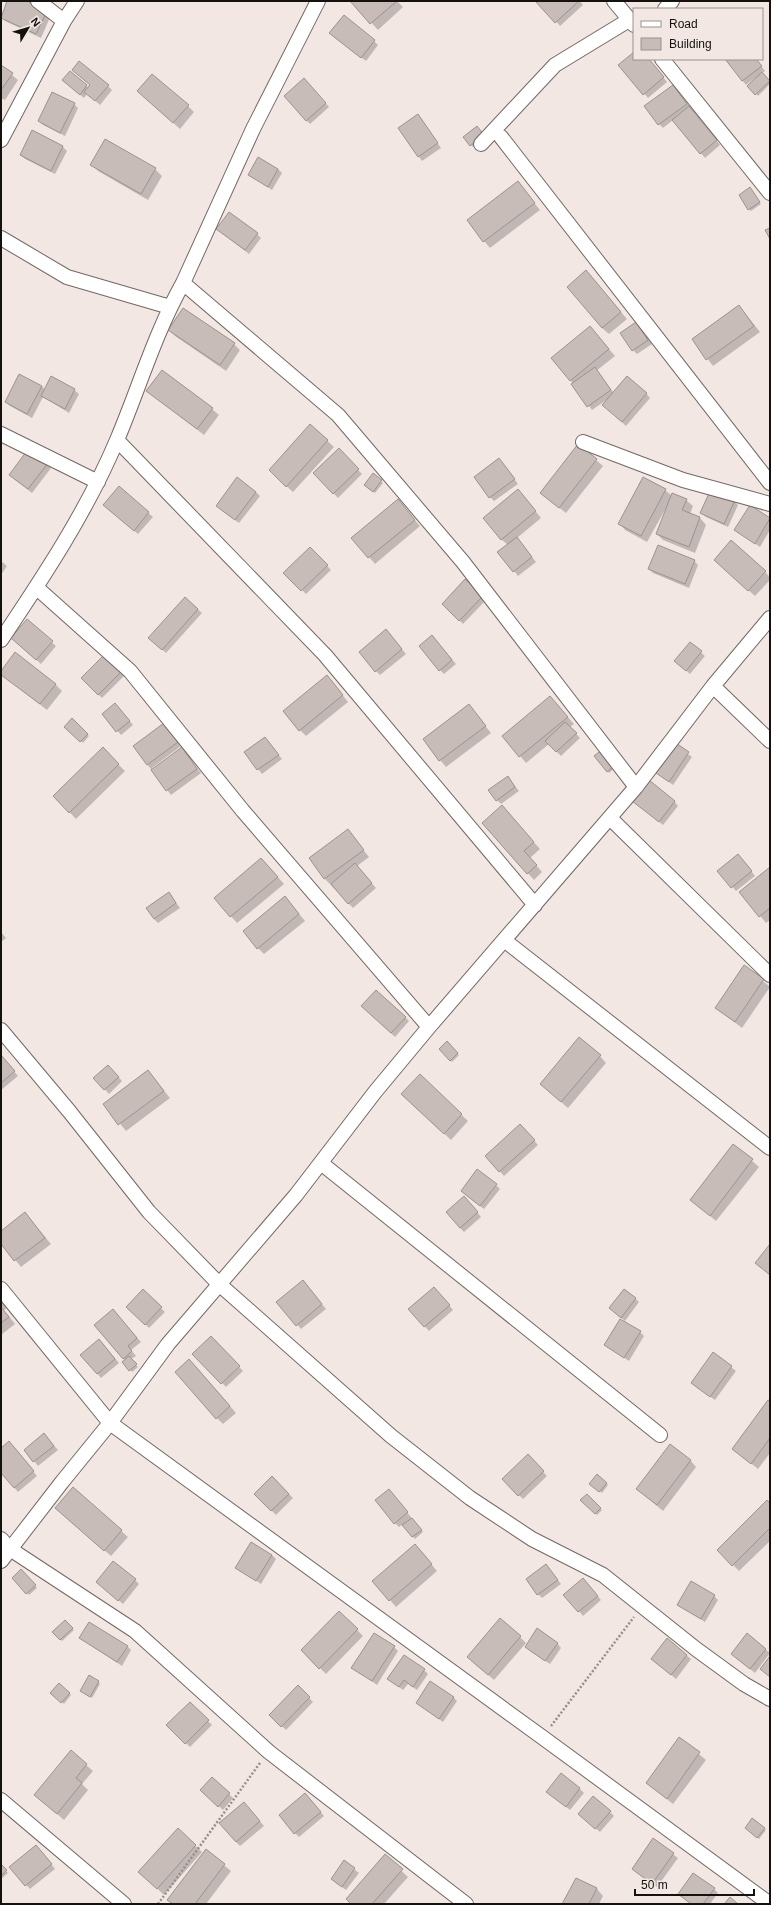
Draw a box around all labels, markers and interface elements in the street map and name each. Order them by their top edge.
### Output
north arrow [8,8,48,48]
legend [633,8,763,60]
text: N [29,15,43,29]
text: Road [669,17,698,31]
text: Building [669,37,712,51]
scale bar [635,1871,754,1897]
text: 50 m [641,1878,668,1892]

